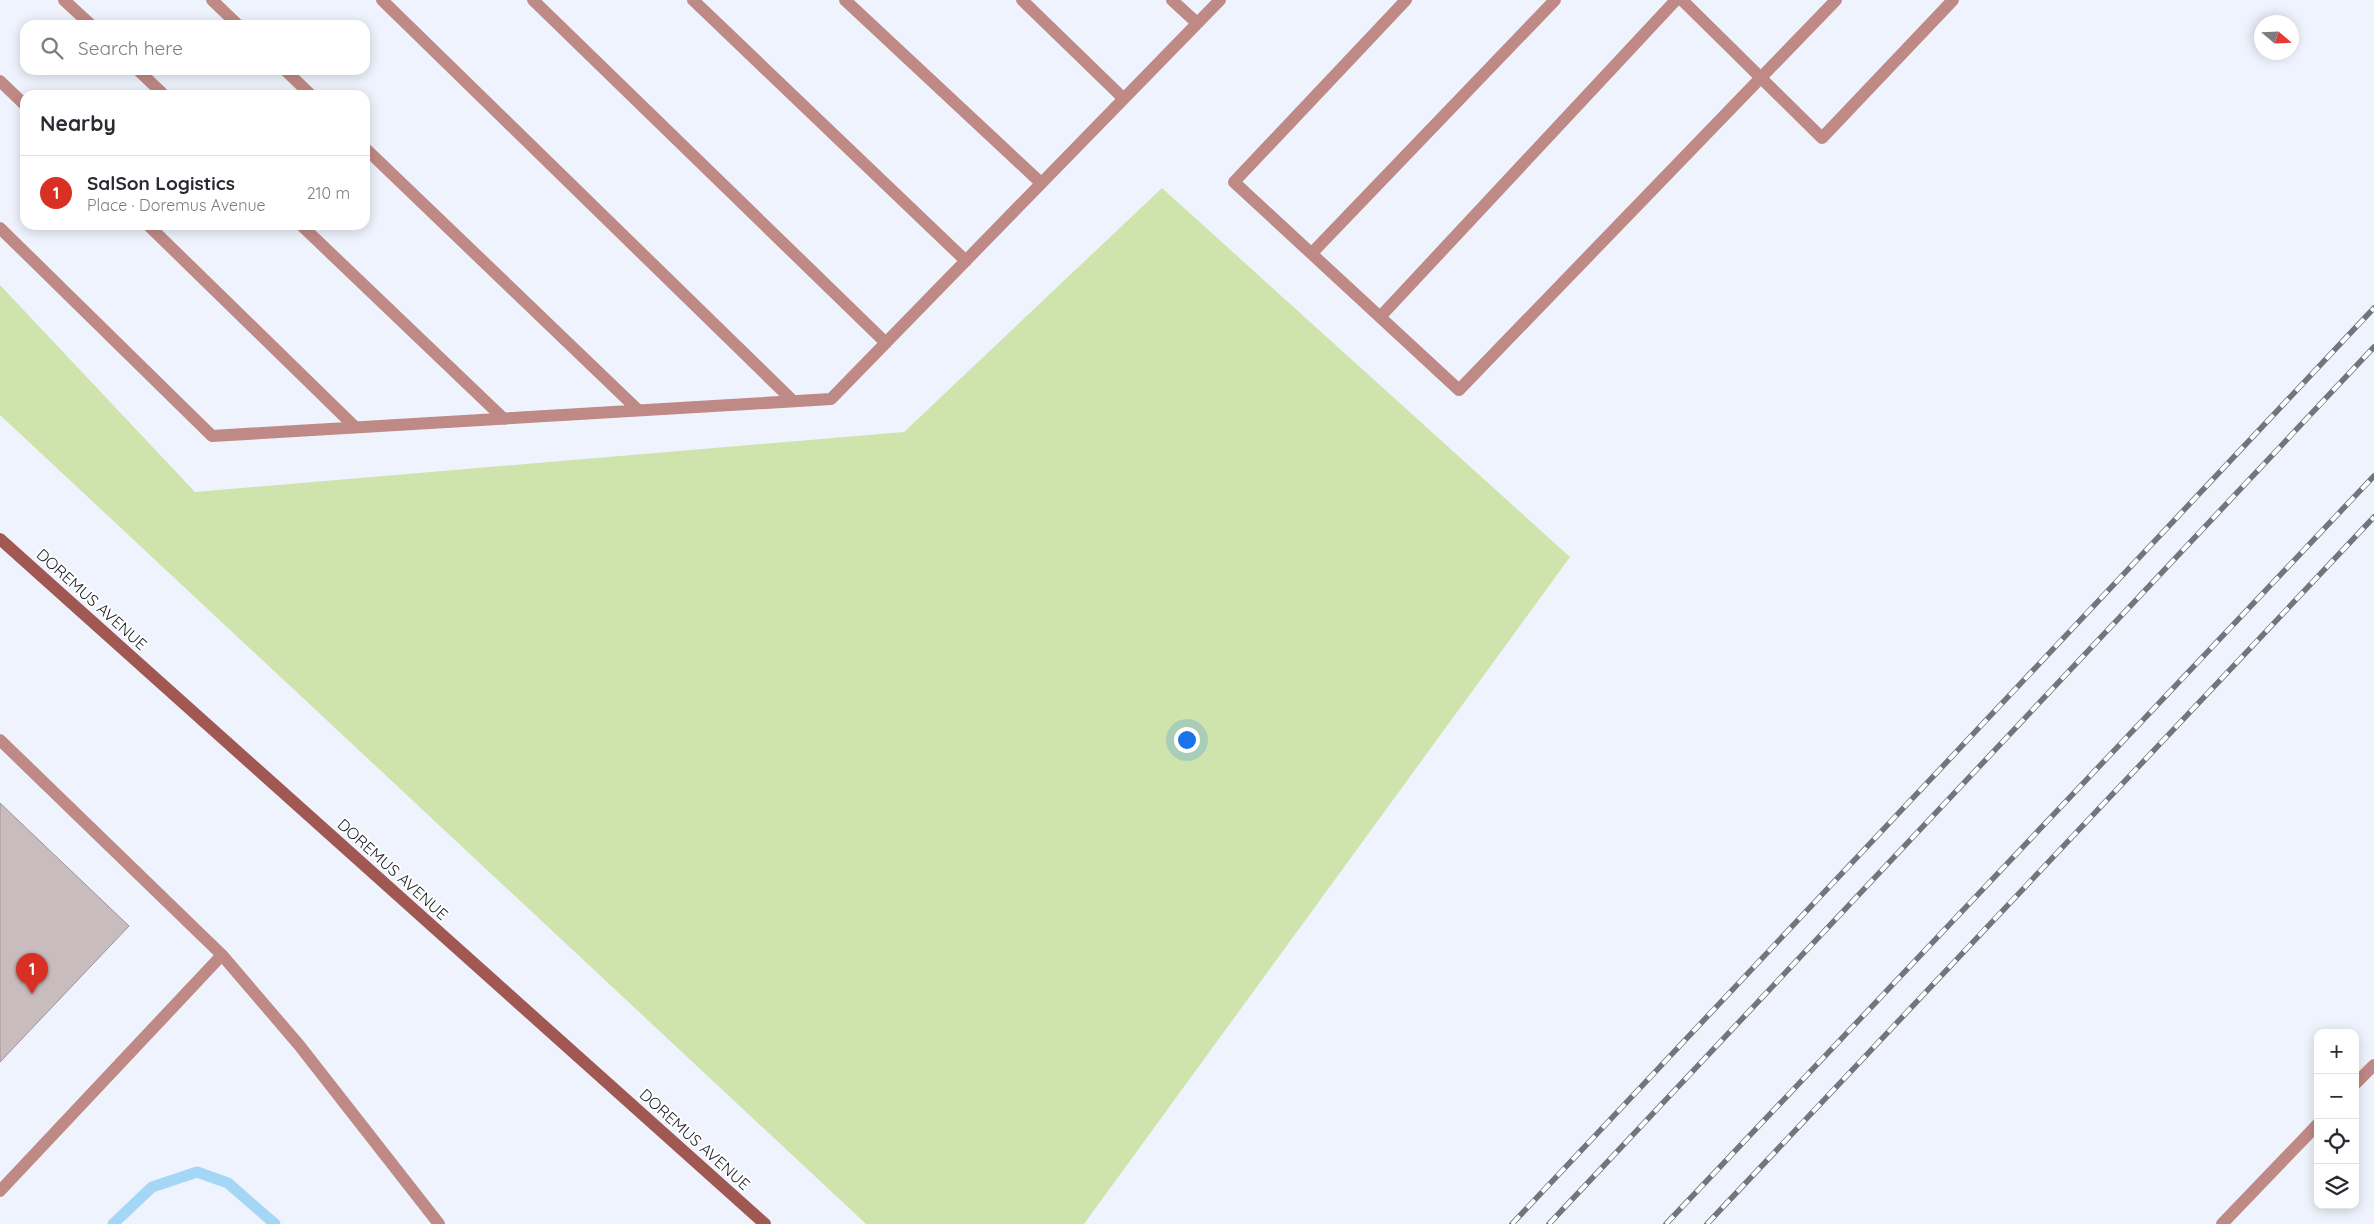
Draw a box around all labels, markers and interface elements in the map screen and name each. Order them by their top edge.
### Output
north arrow [2254,15,2299,60]
search box [20,20,370,75]
icon: search [38,34,66,62]
text: Search here [78,36,183,60]
text: Nearby [40,110,116,136]
text: SalSon Logistics [87,171,235,195]
text: 1 [53,183,59,203]
text: 210 m [307,183,350,203]
text: Place · Doremus Avenue [87,195,266,215]
street label: DOREMUS AVENUE [32,544,152,654]
your location [1174,727,1200,753]
street label: DOREMUS AVENUE [333,814,453,924]
pin: 1 [16,953,48,994]
map controls [2314,1029,2359,1209]
button: + [2314,1029,2359,1074]
button: − [2314,1074,2359,1119]
street label: DOREMUS AVENUE [635,1084,755,1194]
button: locate [2314,1119,2359,1164]
button: layers [2314,1164,2359,1209]

